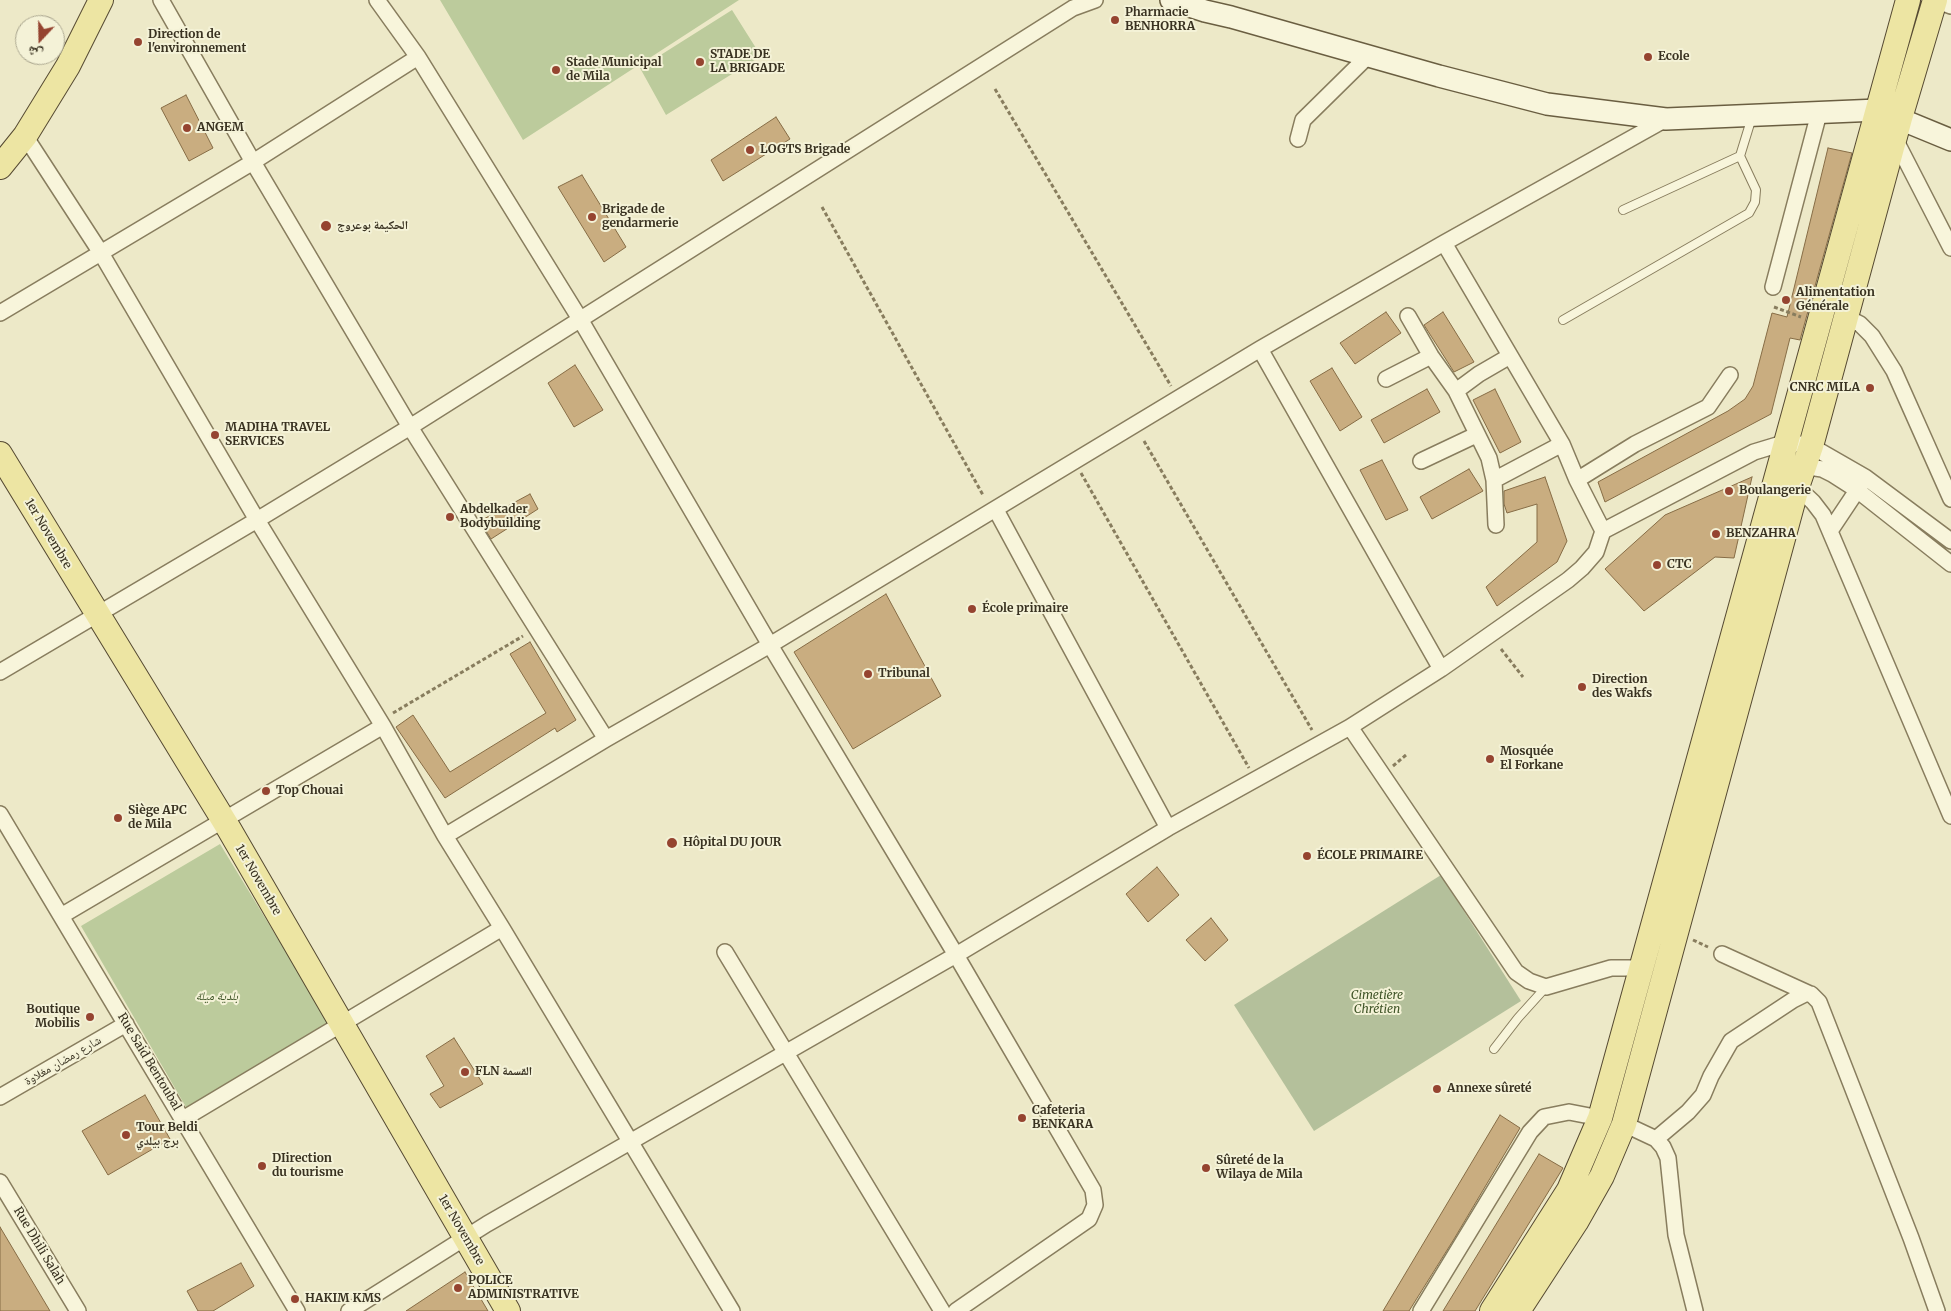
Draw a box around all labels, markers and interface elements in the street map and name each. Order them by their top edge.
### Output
place label: Pharmacie BENHORRA [1125,6,1195,34]
marker: Pharmacie BENHORRA [1109,14,1121,26]
north arrow [15,15,65,65]
place label: Direction de l'environnement [148,28,246,56]
marker: Direction de l'environnement [132,36,144,48]
text: ش [25,42,45,64]
place label: STADE DE LA BRIGADE [710,48,785,76]
place label: Ecole [1658,50,1689,64]
marker: Ecole [1642,51,1654,63]
place label: Stade Municipal de Mila [566,56,662,84]
marker: STADE DE LA BRIGADE [694,56,706,68]
marker: Stade Municipal de Mila [550,64,562,76]
place label: ANGEM [197,121,244,135]
marker: ANGEM [181,122,193,134]
place label: LOGTS Brigade [760,143,850,157]
marker: LOGTS Brigade [744,144,756,156]
place label: Brigade de gendarmerie [602,203,678,231]
marker: Brigade de gendarmerie [586,211,598,223]
marker: الحكيمة بوعروج [319,219,333,233]
place label: الحكيمة بوعروج [337,219,408,233]
place label: Alimentation Générale [1796,286,1875,314]
marker: Alimentation Générale [1780,294,1792,306]
place label: CNRC MILA [1790,381,1860,395]
marker: CNRC MILA [1864,382,1876,394]
place label: MADIHA TRAVEL SERVICES [225,421,330,449]
marker: MADIHA TRAVEL SERVICES [209,429,221,441]
place label: Boulangerie [1739,484,1811,498]
marker: Boulangerie [1723,485,1735,497]
street label: 1er Novembre [21,496,75,572]
place label: Abdelkader Bodybuilding [460,503,540,531]
marker: Abdelkader Bodybuilding [444,511,456,523]
place label: BENZAHRA [1726,527,1796,541]
marker: BENZAHRA [1710,528,1722,540]
place label: CTC [1667,558,1692,572]
marker: CTC [1651,559,1663,571]
place label: École primaire [982,602,1068,616]
marker: École primaire [966,603,978,615]
place label: Tribunal [878,667,930,681]
marker: Tribunal [862,668,874,680]
place label: Direction des Wakfs [1592,673,1652,701]
marker: Direction des Wakfs [1576,681,1588,693]
place label: Mosquée El Forkane [1500,745,1563,773]
marker: Mosquée El Forkane [1484,753,1496,765]
place label: Top Chouai [276,784,343,798]
marker: Top Chouai [260,785,272,797]
place label: Siège APC de Mila [128,804,187,832]
marker: Siège APC de Mila [112,812,124,824]
marker: Hôpital DU JOUR [665,836,679,850]
place label: Hôpital DU JOUR [683,836,781,850]
street label: 1er Novembre [232,842,284,918]
place label: ÉCOLE PRIMAIRE [1317,849,1423,863]
marker: ÉCOLE PRIMAIRE [1301,850,1313,862]
park label: Cimetière Chrétien [1351,989,1403,1017]
park label: بلدية ميلة [196,990,238,1004]
place label: Boutique Mobilis [26,1003,80,1031]
marker: Boutique Mobilis [84,1011,96,1023]
street label: Rue Said Bentoubal [114,1011,184,1113]
street label: شارع رمضان مغلاوة [22,1033,104,1089]
place label: FLN القسمة [475,1065,532,1079]
marker: FLN القسمة [459,1066,471,1078]
place label: Annexe sûreté [1447,1082,1532,1096]
marker: Annexe sûreté [1431,1083,1443,1095]
place label: Cafeteria BENKARA [1032,1104,1093,1132]
marker: Cafeteria BENKARA [1016,1112,1028,1124]
place label: Tour Beldi برج بيلدي [136,1121,198,1149]
marker: Tour Beldi برج بيلدي [120,1129,132,1141]
place label: DIirection du tourisme [272,1152,344,1180]
place label: Sûreté de la Wilaya de Mila [1216,1154,1303,1182]
marker: DIirection du tourisme [256,1160,268,1172]
marker: Sûreté de la Wilaya de Mila [1200,1162,1212,1174]
street label: 1er Novembre [435,1192,487,1268]
street label: Rue Dhili Salah [10,1205,68,1287]
place label: POLICE ADMINISTRATIVE [468,1274,579,1302]
marker: POLICE ADMINISTRATIVE [452,1282,464,1294]
place label: HAKIM KMS [305,1292,381,1306]
marker: HAKIM KMS [289,1293,301,1305]

